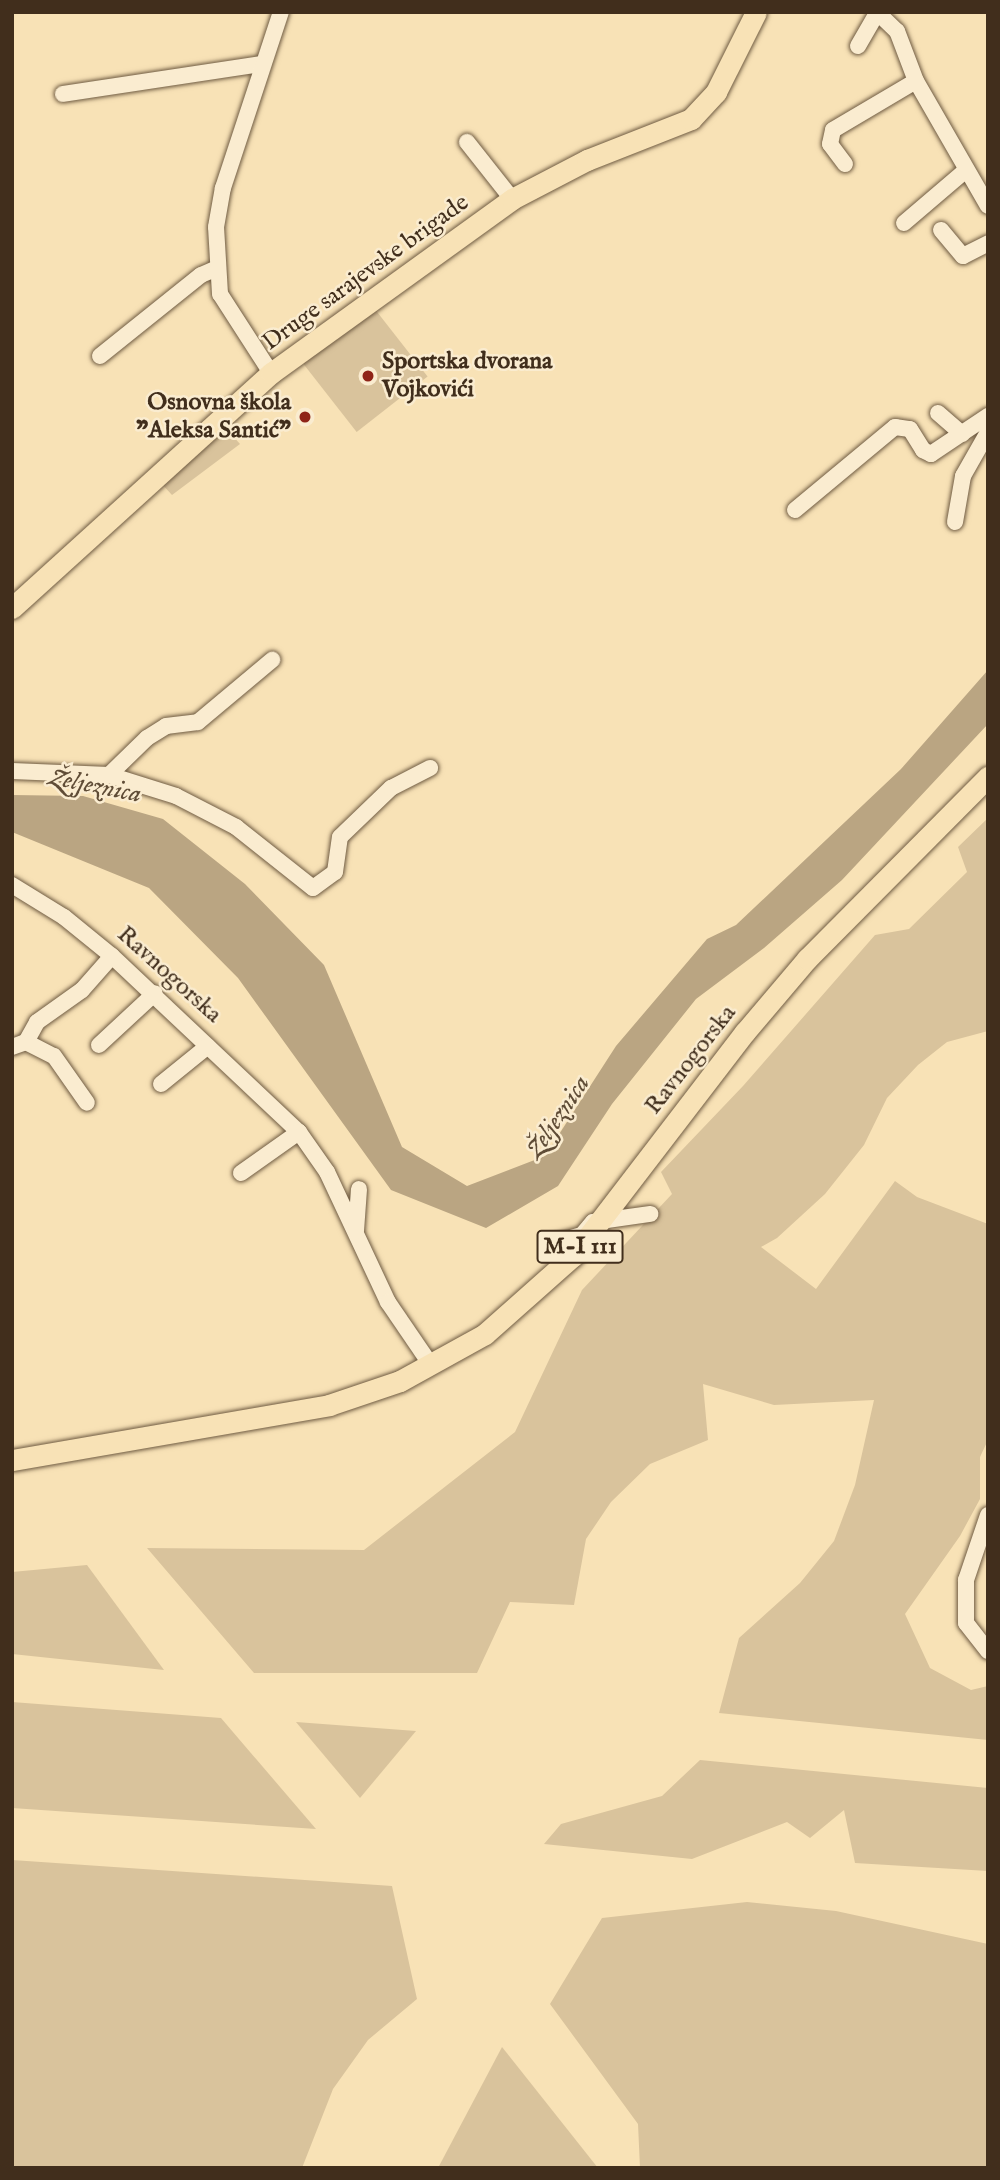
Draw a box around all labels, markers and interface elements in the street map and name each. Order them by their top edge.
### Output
street label: Druge sarajevske brigade [257,189,475,357]
place label: Sportska dvorana Vojkovići [382,348,552,404]
marker: Sportska dvorana Vojkovići [360,368,376,384]
place label: Osnovna škola "Aleksa Santić" [136,389,291,445]
marker: Osnovna škola "Aleksa Santić" [297,409,313,425]
water label: Željeznica [46,762,144,810]
street label: Ravnogorska [111,921,227,1029]
street label: Ravnogorska [639,1000,743,1120]
water label: Željeznica [519,1069,597,1165]
road number: M-I 111 [536,1228,624,1266]

